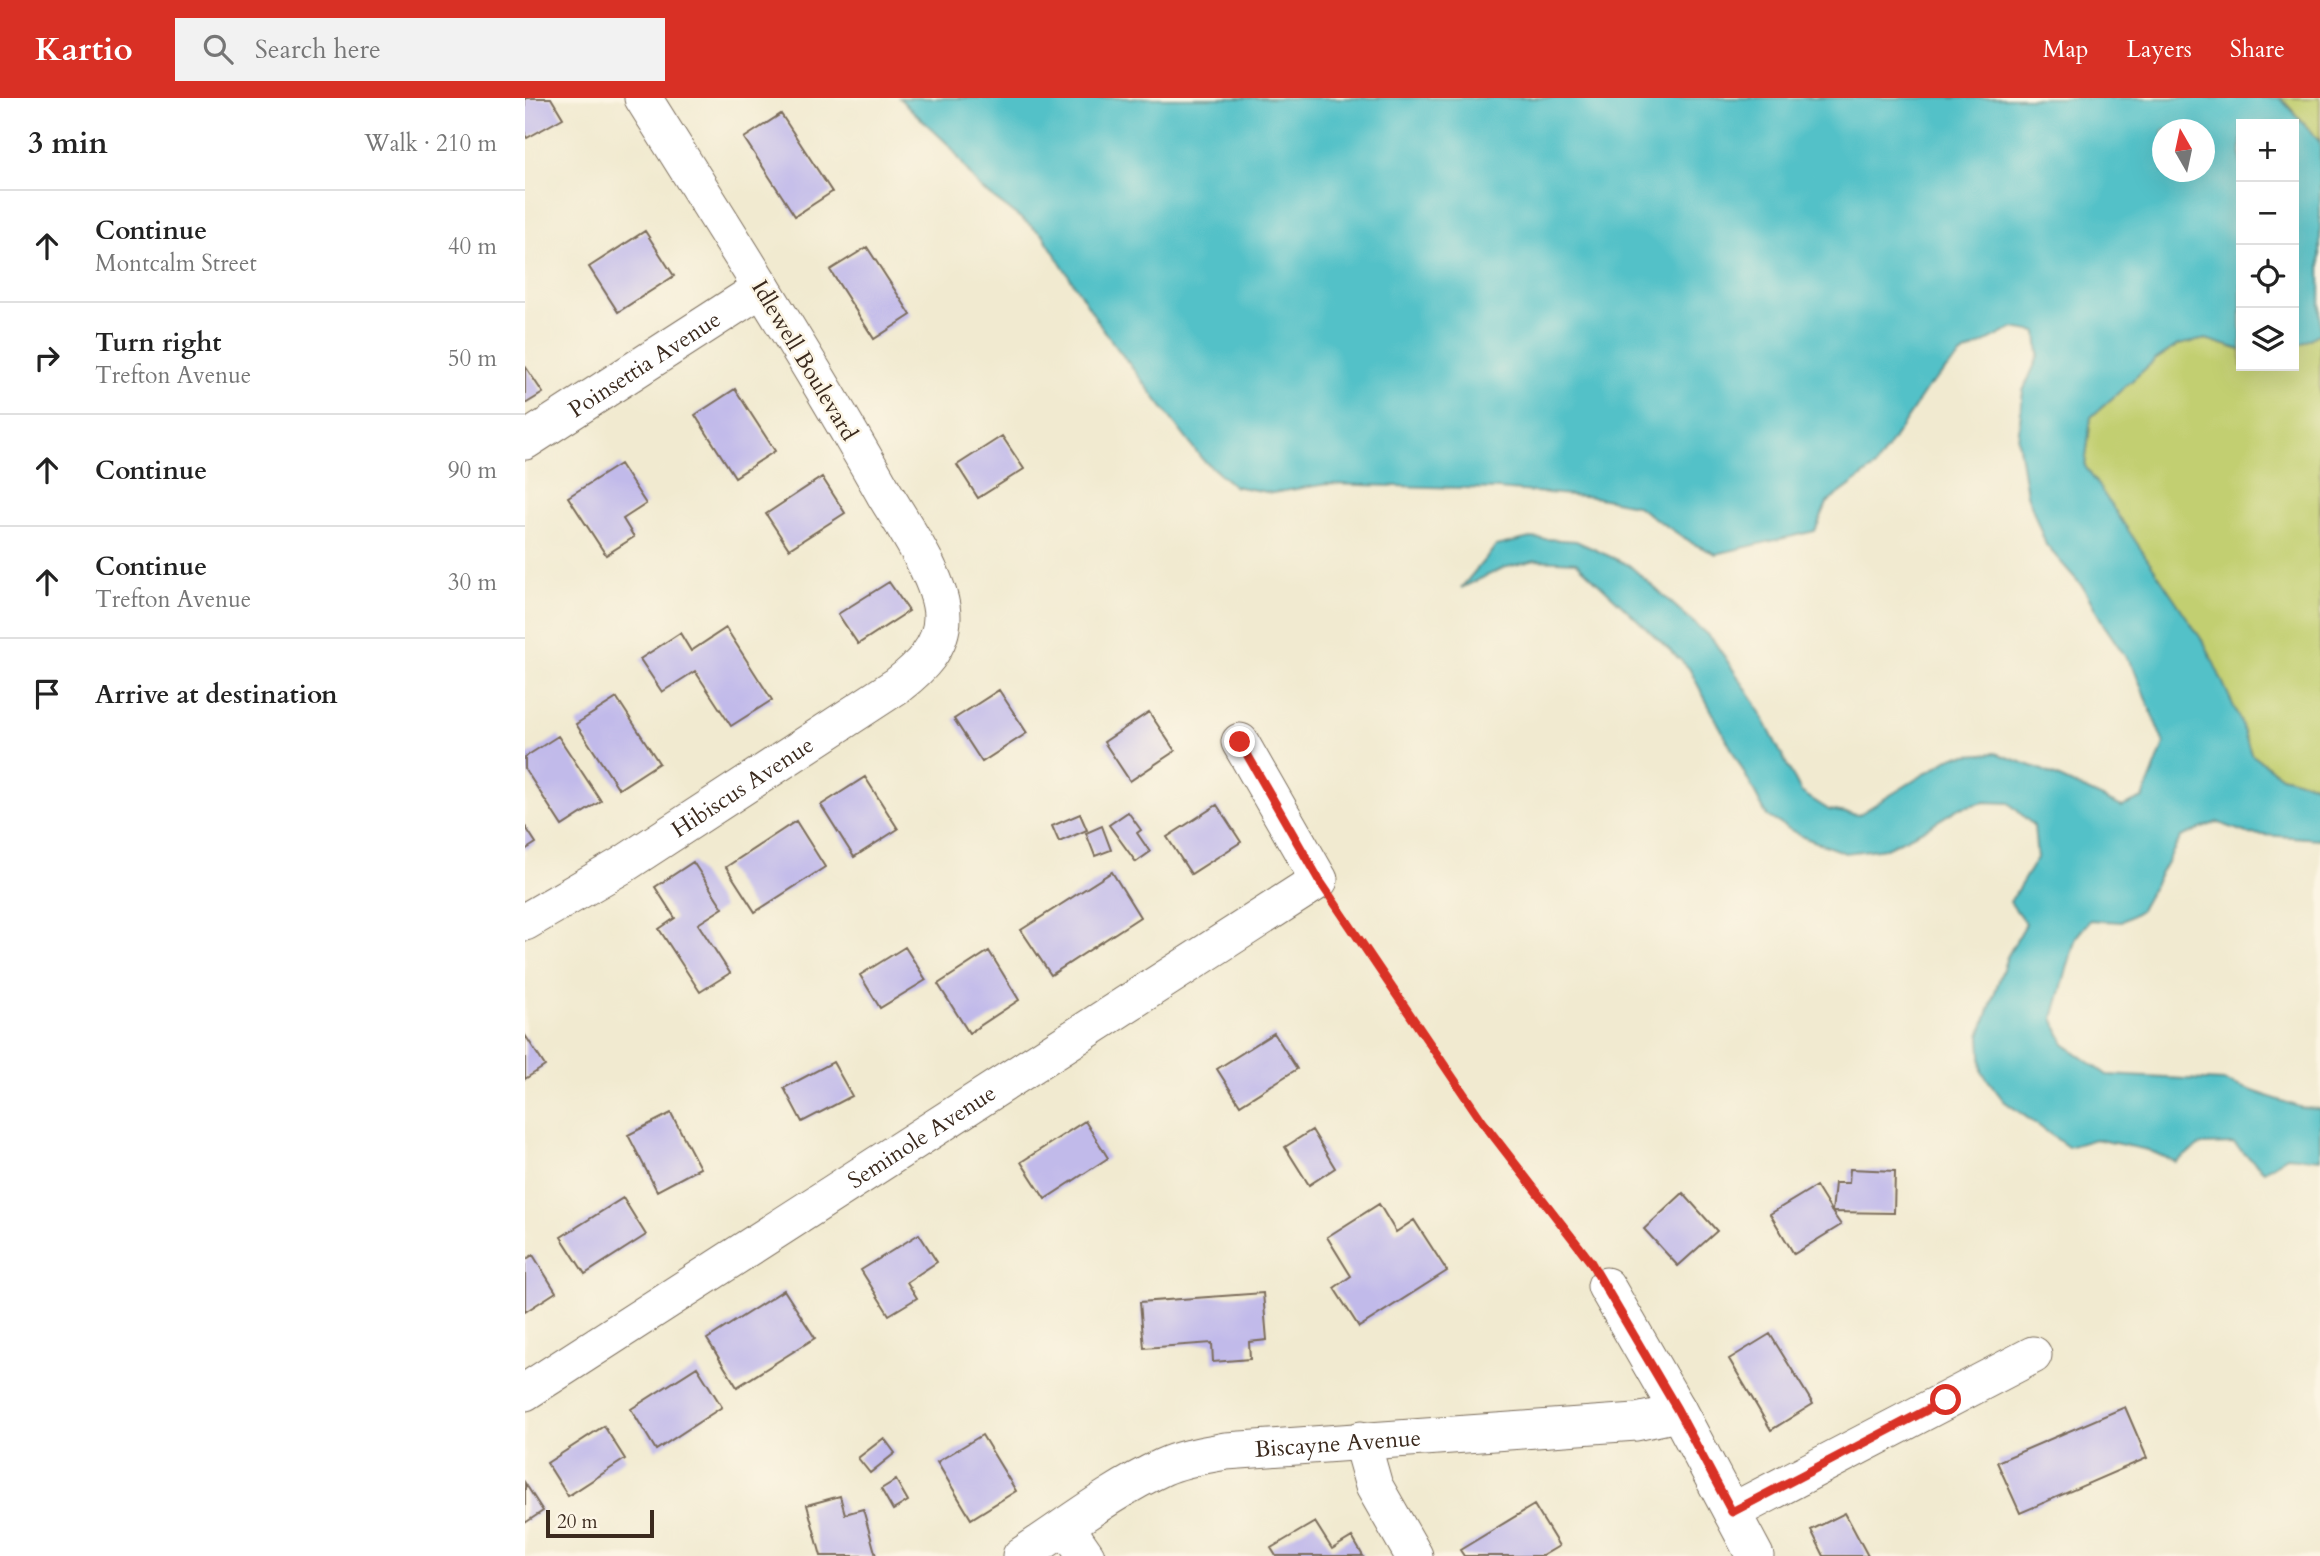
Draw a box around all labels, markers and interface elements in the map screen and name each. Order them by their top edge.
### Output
search box [175,18,665,81]
text: Kartio [35,27,133,72]
icon: search [199,30,237,68]
text: Search here [255,32,381,67]
text: Map [2043,33,2089,66]
text: Layers [2127,33,2192,66]
text: Share [2230,33,2285,66]
north arrow [2152,119,2215,182]
map controls [2236,119,2299,371]
button: + [2236,119,2299,182]
text: 3 min [28,123,108,164]
text: Walk · 210 m [364,128,497,159]
button: − [2236,182,2299,245]
text: Continue [95,213,207,248]
icon: ahead [28,227,66,265]
text: 40 m [448,231,497,262]
button: locate [2236,245,2299,308]
text: Montcalm Street [95,248,257,279]
street label: Idlewell Boulevard [744,274,865,447]
street label: Poinsettia Avenue [562,304,727,425]
button: layers [2236,308,2299,371]
text: Turn right [95,325,222,360]
icon: right [28,339,66,377]
text: 50 m [448,343,497,374]
text: Trefton Avenue [95,360,251,391]
icon: ahead [28,451,66,489]
text: Continue [95,453,207,488]
text: 90 m [448,455,497,486]
text: Continue [95,549,207,584]
icon: ahead [28,563,66,601]
text: 30 m [448,567,497,598]
text: Trefton Avenue [95,584,251,615]
icon: arrive [28,675,66,713]
text: Arrive at destination [95,677,338,712]
route end [1224,726,1255,757]
street label: Hibiscus Avenue [665,729,820,845]
street label: Seminole Avenue [842,1077,1002,1196]
route start [1930,1384,1961,1415]
street label: Biscayne Avenue [1254,1422,1422,1465]
scale bar [546,1507,655,1539]
text: 20 m [557,1509,598,1535]

